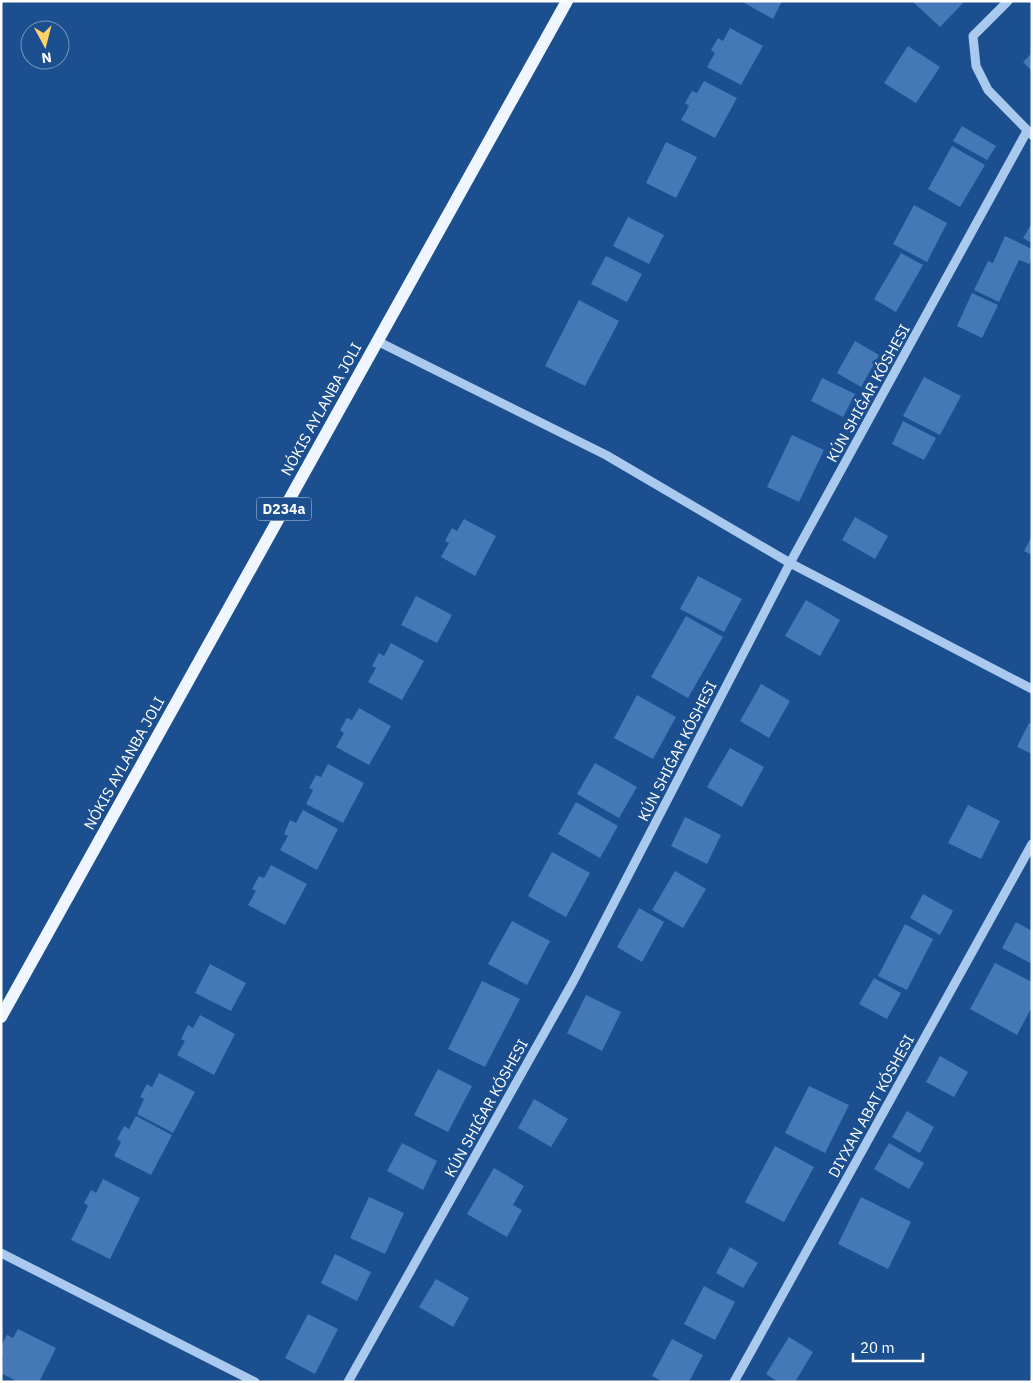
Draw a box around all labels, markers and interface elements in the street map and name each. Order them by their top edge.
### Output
north arrow [20,20,70,70]
text: N [40,48,53,67]
street label: KÚN SHIǴAR KÓSHESI [822,321,914,465]
street label: NÓKIS AYLANBA JOLI [277,339,365,479]
road number: D234a [256,498,312,520]
street label: KÚN SHIǴAR KÓSHESI [633,678,721,824]
street label: NÓKIS AYLANBA JOLI [80,693,168,833]
street label: DIYXAN ABAT KÓSHESI [824,1031,918,1181]
street label: KÚN SHIǴAR KÓSHESI [440,1036,532,1180]
scale bar [853,1330,923,1362]
text: 20 m [860,1338,895,1357]

